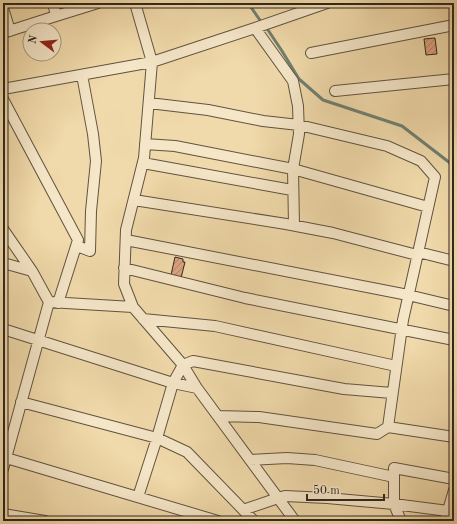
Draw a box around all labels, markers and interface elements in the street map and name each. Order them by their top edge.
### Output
north arrow [22,22,62,62]
text: N [27,34,40,45]
scale bar [307,476,384,502]
text: 50 m [313,484,340,497]

